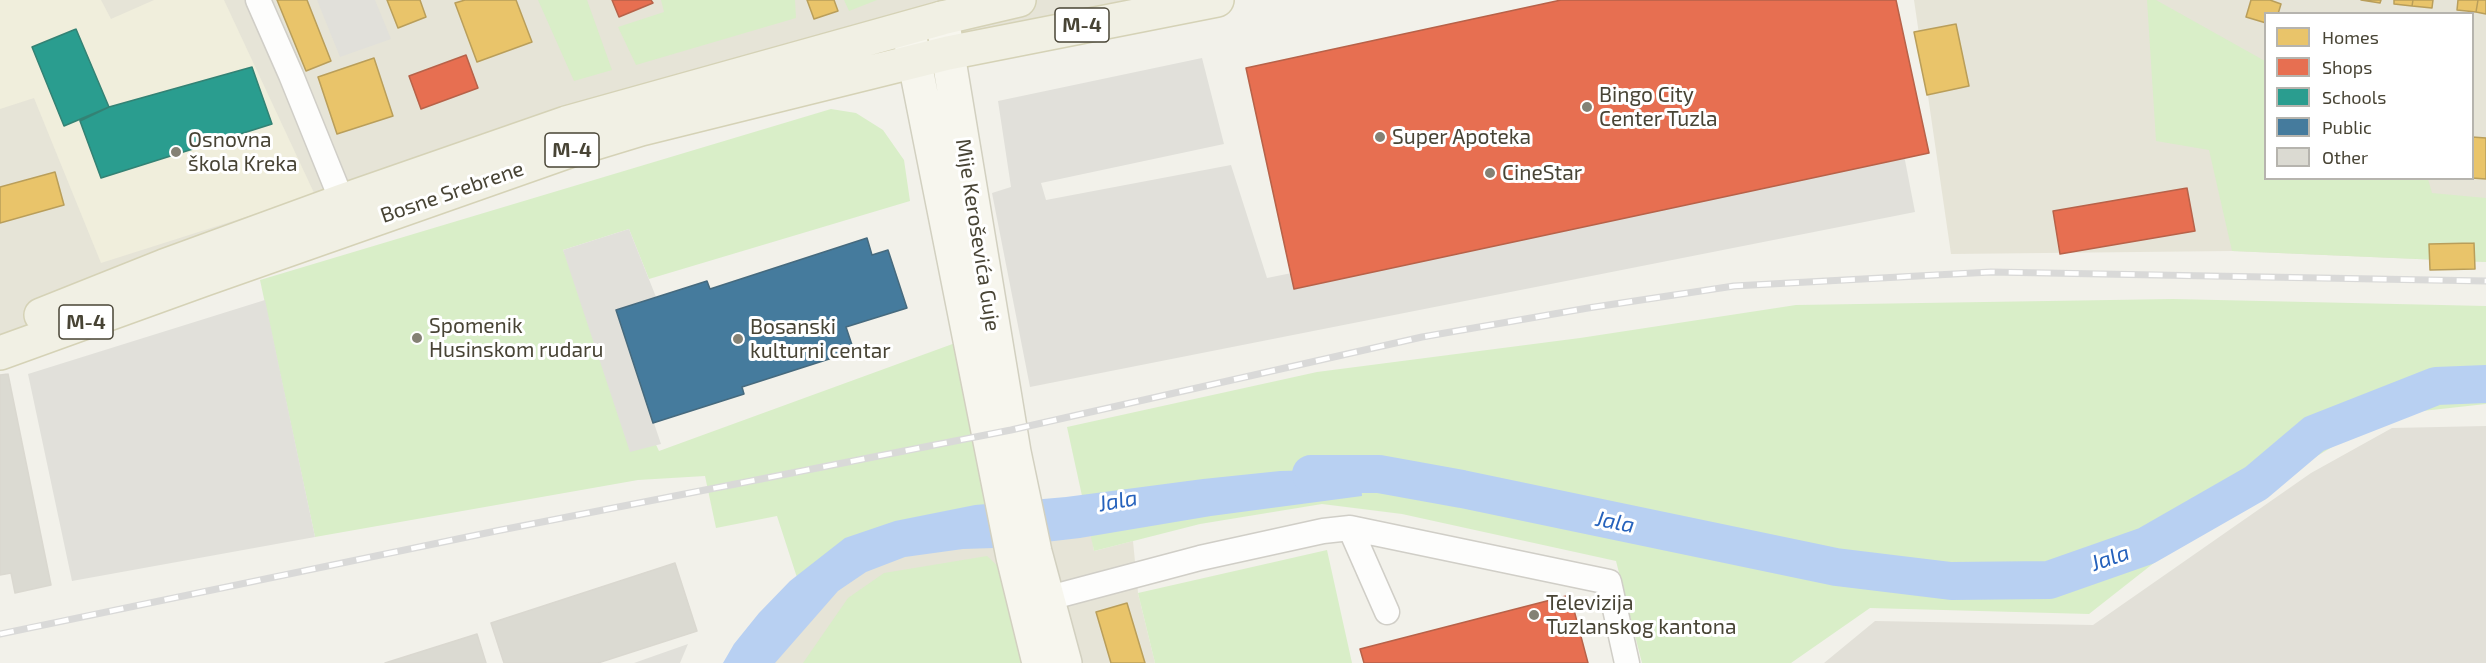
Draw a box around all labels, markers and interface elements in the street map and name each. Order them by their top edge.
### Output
road number: M-4 [1055,8,1109,42]
legend [2264,12,2474,180]
text: Homes [2322,26,2379,48]
text: Shops [2322,56,2372,78]
place label: Bingo City Center Tuzla [1599,82,1718,132]
text: Schools [2322,86,2386,108]
marker: Bingo City Center Tuzla [1580,100,1594,114]
text: Public [2322,116,2372,138]
place label: Super Apoteka [1392,124,1531,150]
place label: Osnovna škola Kreka [188,127,297,177]
marker: Super Apoteka [1373,130,1387,144]
road number: M-4 [545,133,599,167]
street label: Mije Keroševića Guje [950,137,1006,333]
marker: Osnovna škola Kreka [169,145,183,159]
text: Other [2322,146,2368,168]
street label: Bosne Srebrene [377,156,527,228]
place label: CineStar [1502,160,1582,186]
marker: CineStar [1483,166,1497,180]
road number: M-4 [59,305,113,339]
place label: Spomenik Husinskom rudaru [429,313,603,363]
place label: Bosanski kulturni centar [750,314,891,364]
marker: Spomenik Husinskom rudaru [410,331,424,345]
marker: Bosanski kulturni centar [731,332,745,346]
water label: Jala [1096,485,1140,517]
water label: Jala [1593,505,1637,539]
water label: Jala [2087,539,2133,577]
place label: Televizija Tuzlanskog kantona [1546,590,1736,640]
marker: Televizija Tuzlanskog kantona [1527,608,1541,622]

